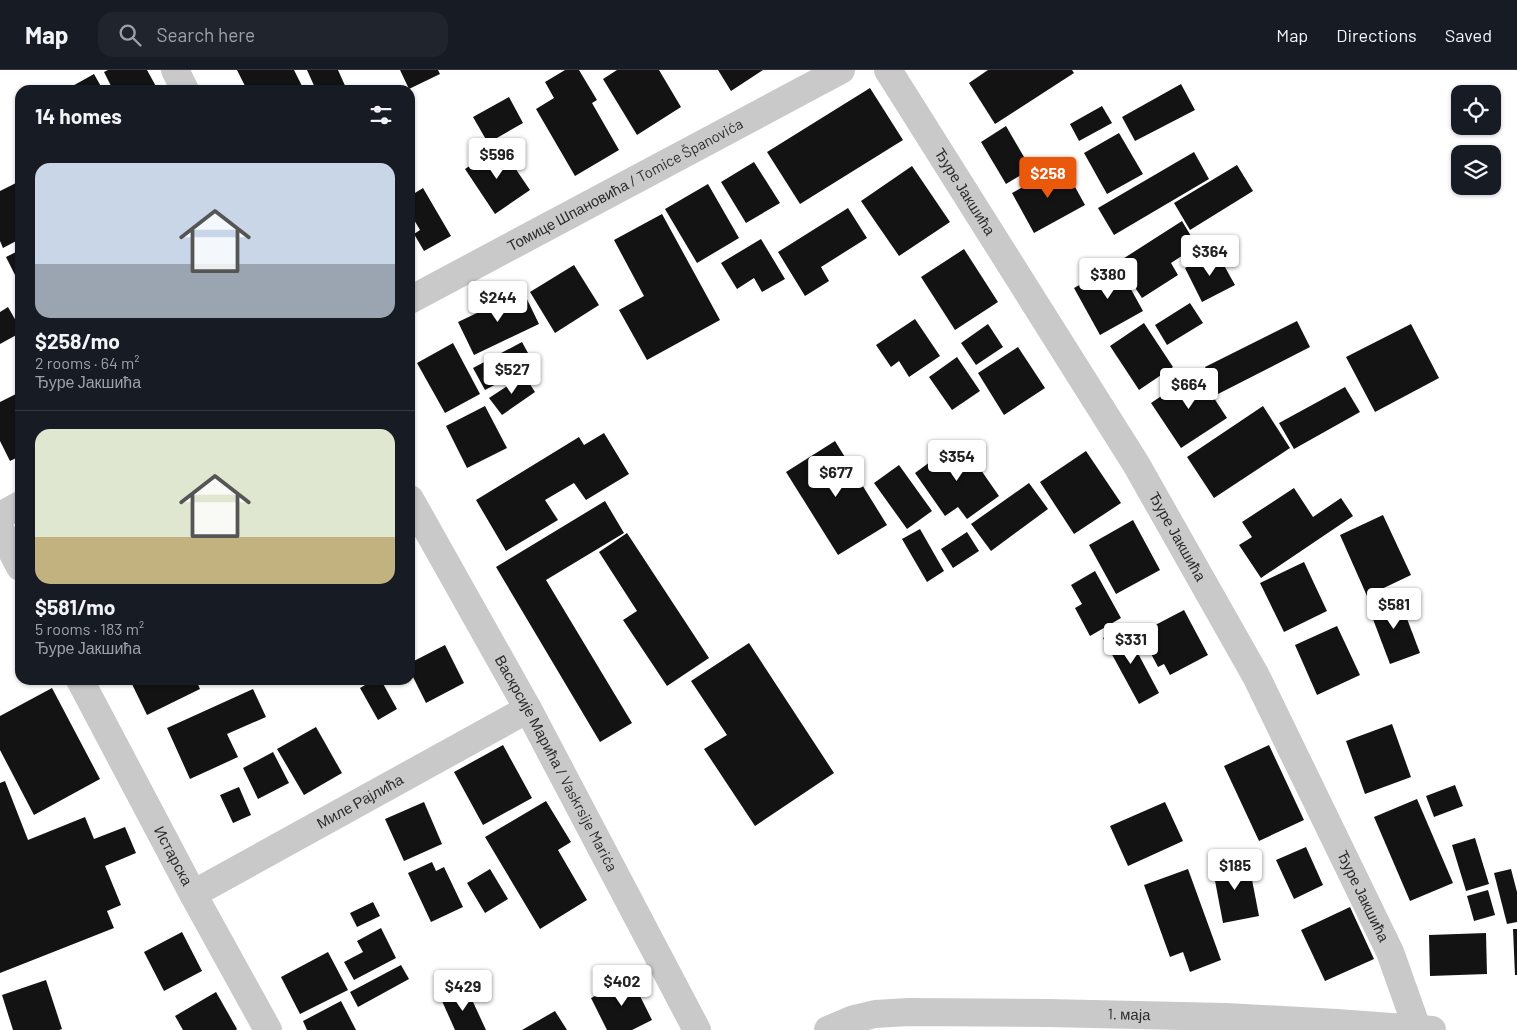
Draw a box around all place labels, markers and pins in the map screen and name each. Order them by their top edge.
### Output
pin: $596 [467,138,527,180]
pin: $258 [1018,156,1078,199]
pin: $364 [1180,234,1240,277]
pin: $380 [1078,258,1138,300]
pin: $244 [468,280,528,323]
pin: $527 [482,352,542,395]
pin: $664 [1159,368,1219,410]
pin: $354 [927,440,987,482]
pin: $677 [806,456,866,498]
pin: $581 [1364,588,1424,630]
pin: $331 [1101,622,1161,665]
pin: $185 [1205,848,1265,891]
pin: $402 [592,964,652,1007]
pin: $429 [433,970,493,1012]

